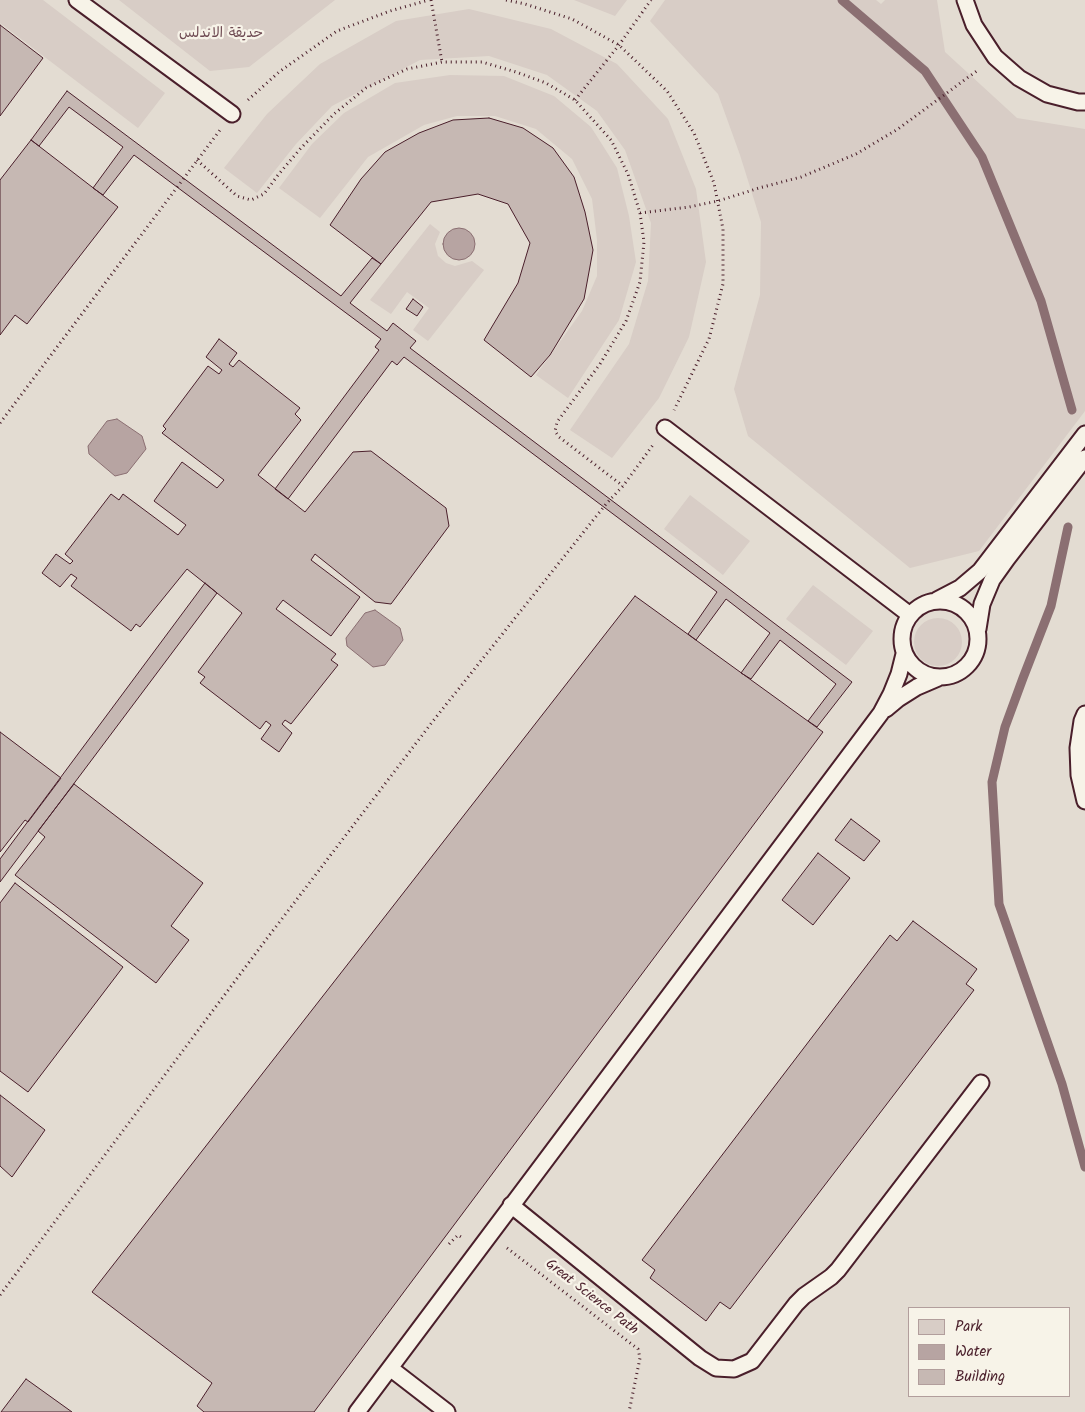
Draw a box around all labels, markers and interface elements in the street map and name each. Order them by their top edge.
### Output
park label: حديقة الاندلس [179,27,263,43]
street label: Great Science Path [541,1257,641,1339]
legend [908,1307,1070,1397]
text: Park [955,1315,982,1339]
text: Water [955,1340,991,1364]
text: Building [955,1365,1005,1389]

